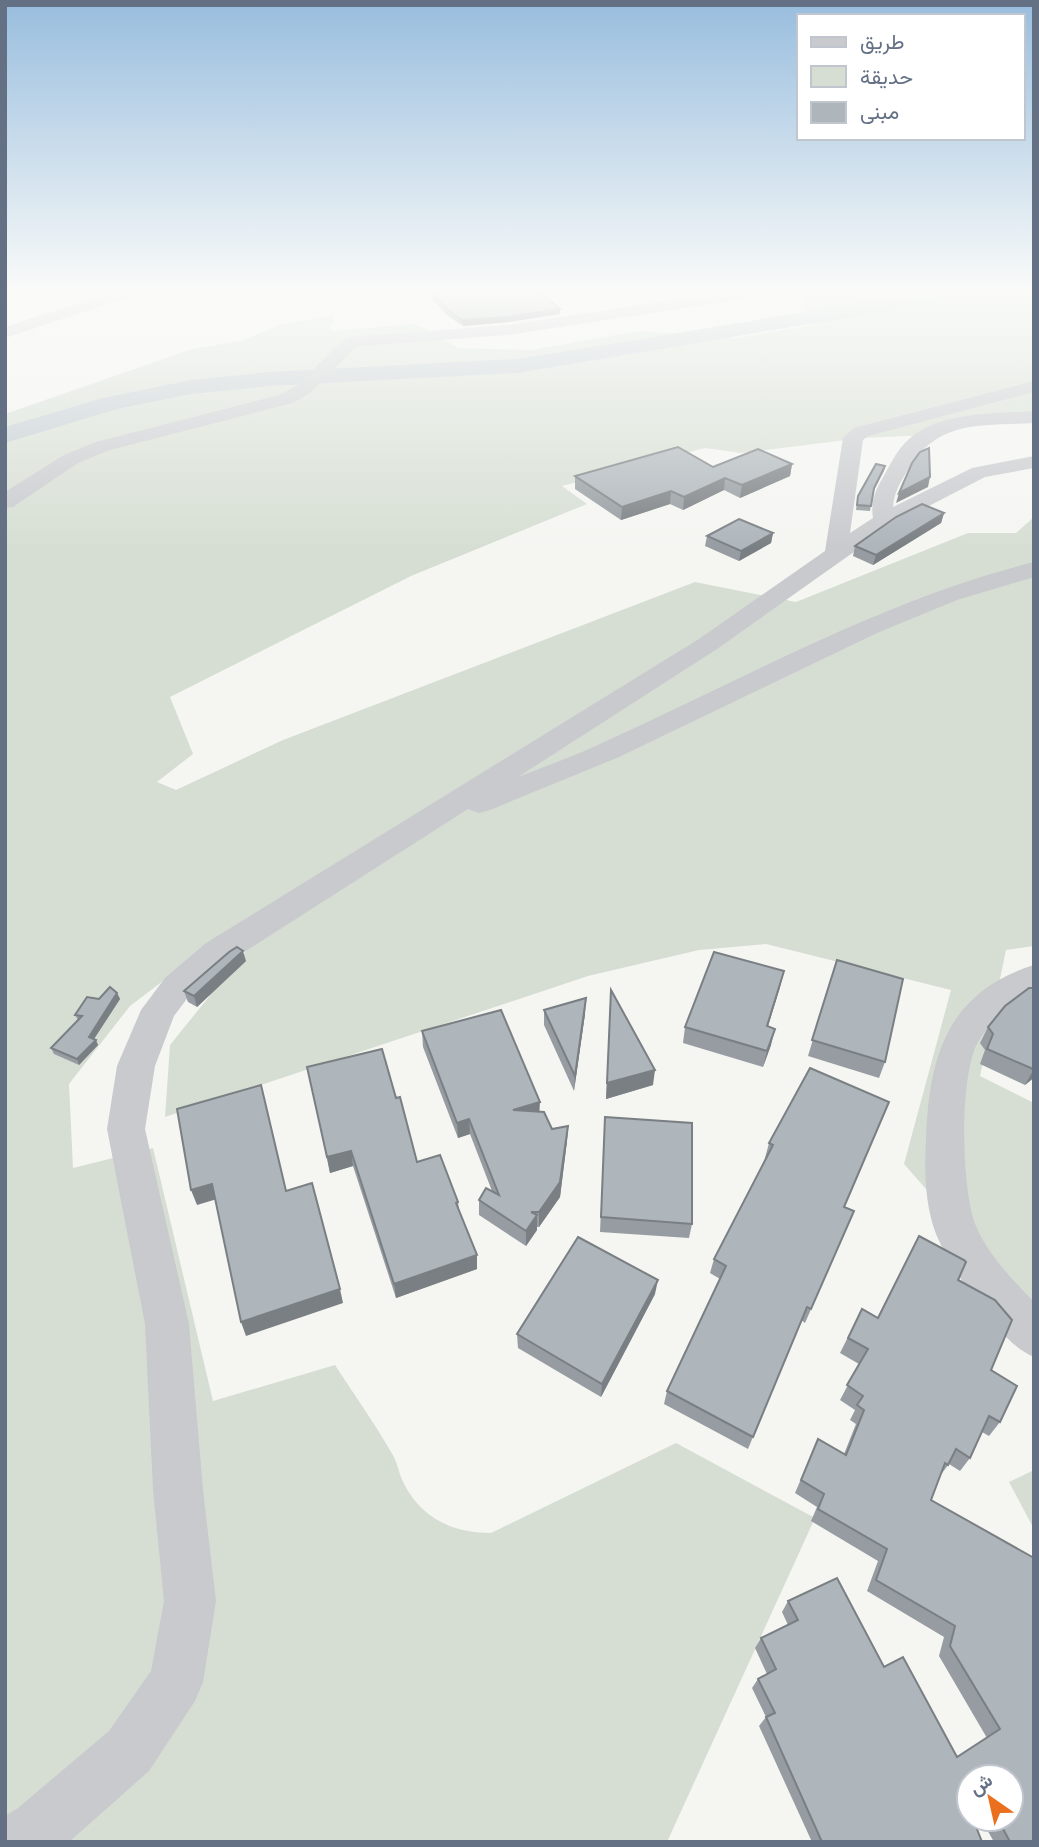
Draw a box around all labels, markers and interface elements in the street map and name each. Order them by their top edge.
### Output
legend [797,14,1025,140]
text: طريق [860,27,905,57]
text: حديقة [860,62,913,92]
text: مبنى [860,97,899,127]
north arrow [955,1763,1025,1833]
text: ش [964,1767,998,1802]

